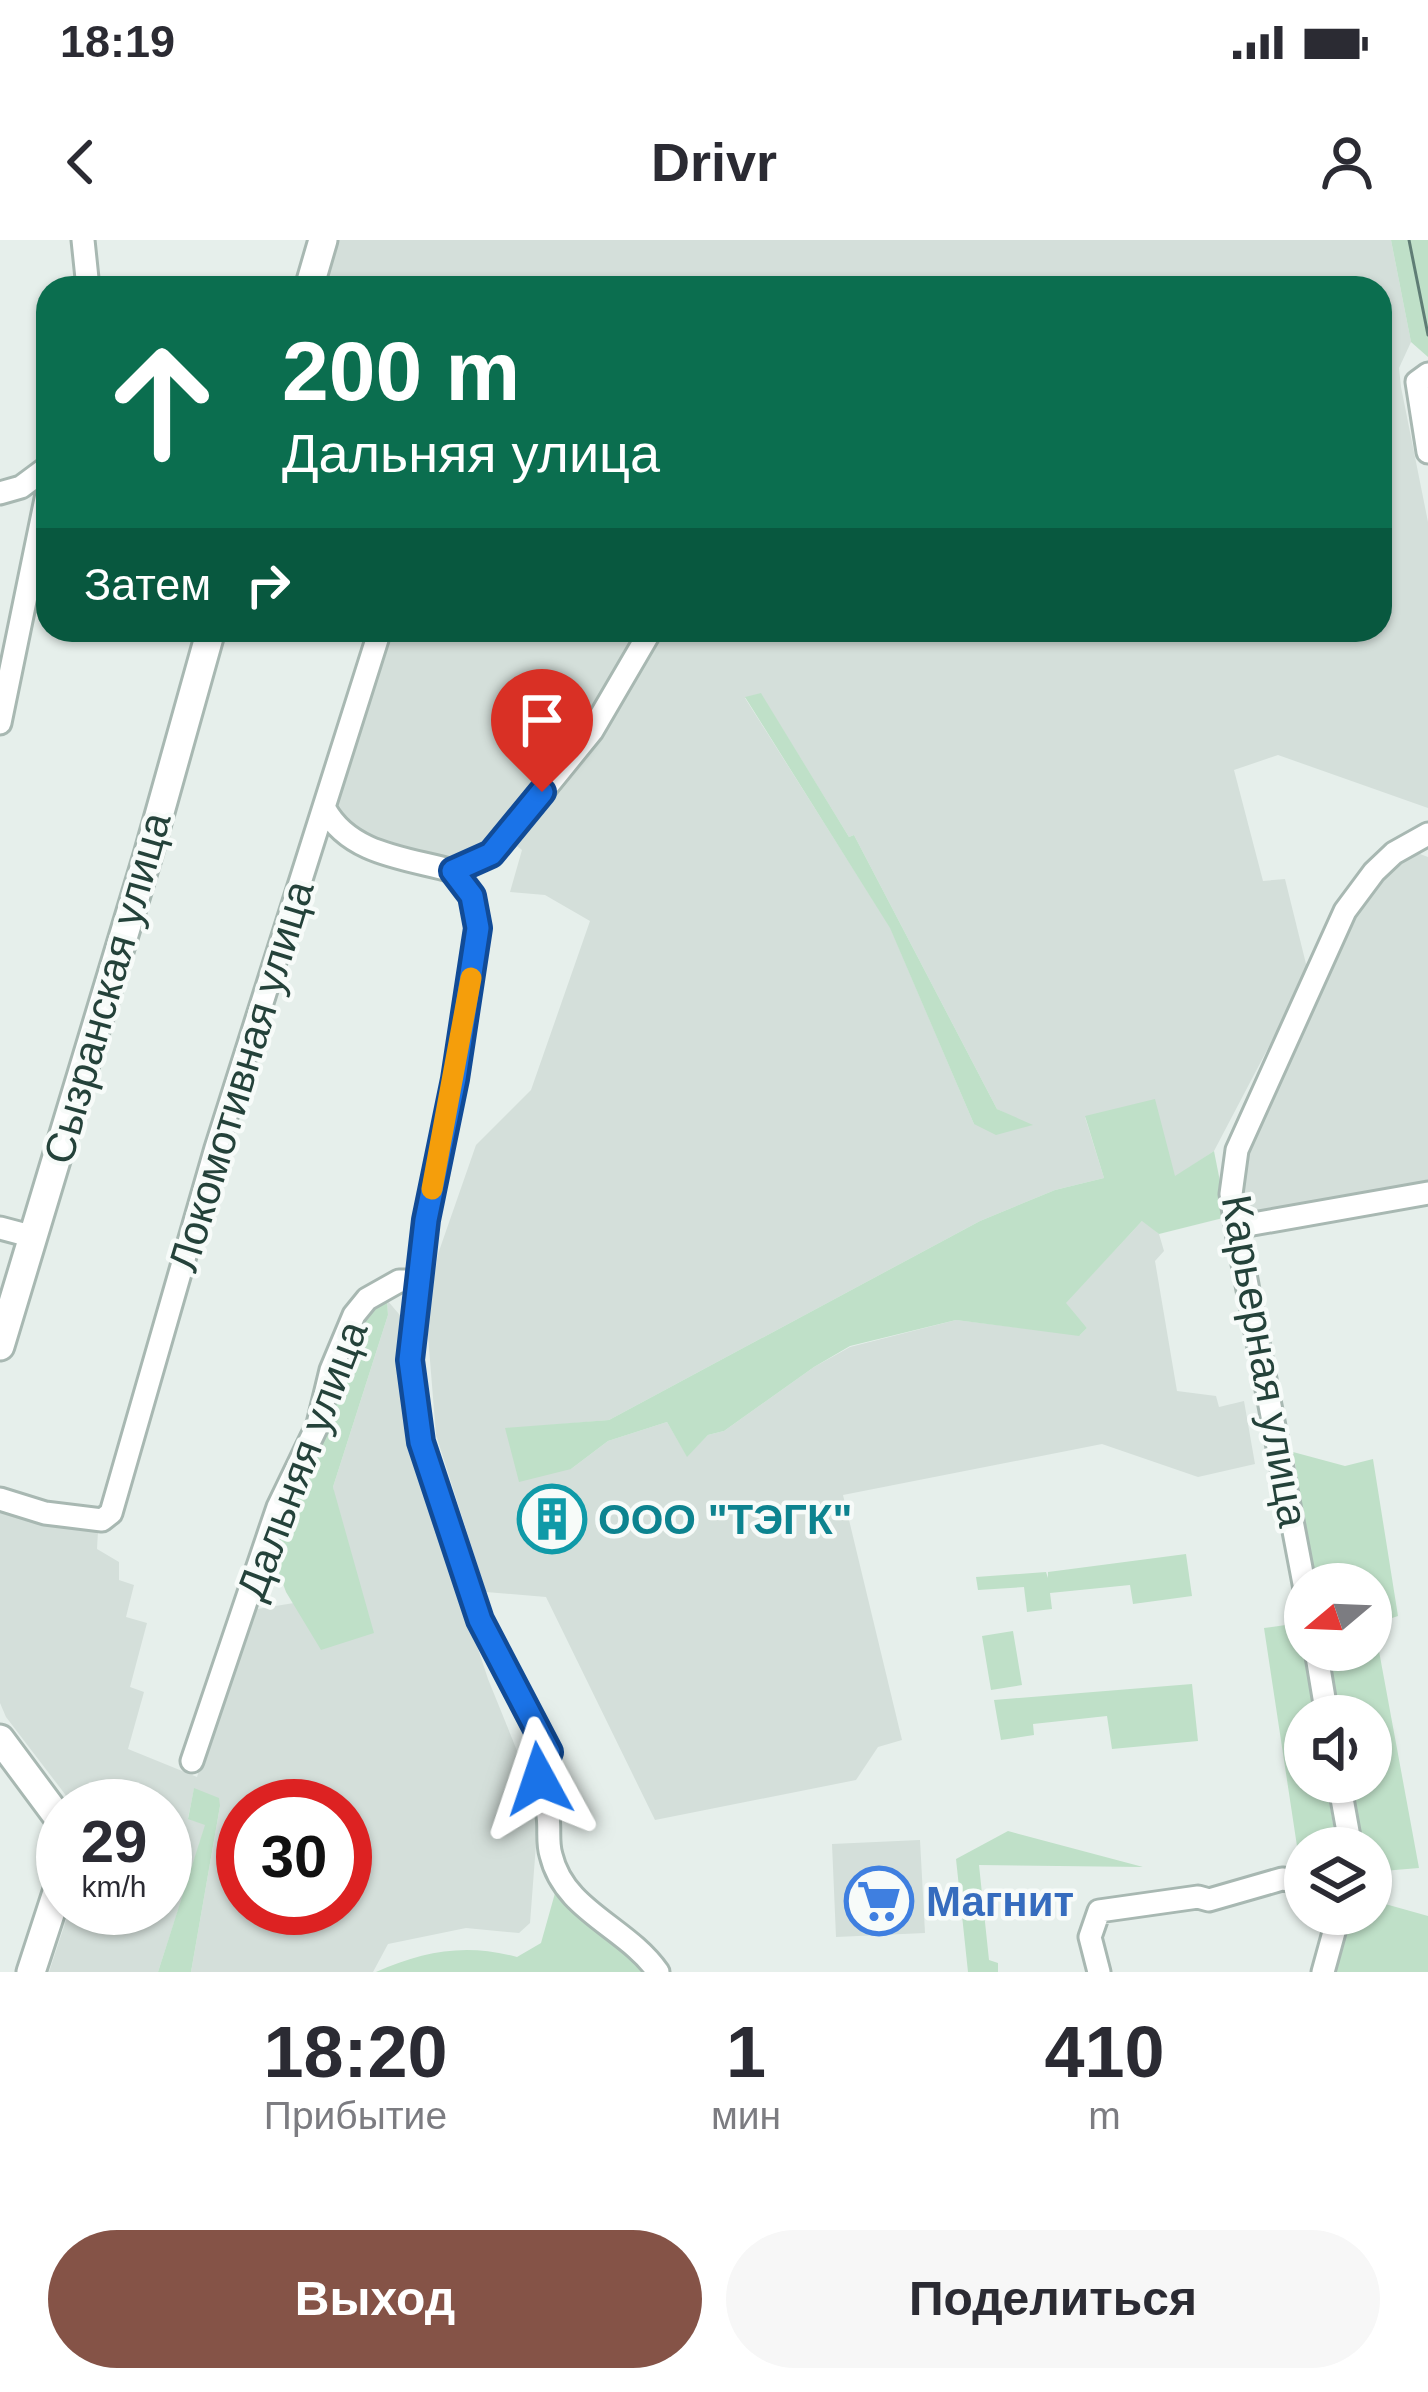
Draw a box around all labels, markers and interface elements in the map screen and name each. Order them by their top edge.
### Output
text: 18:19 [60,16,175,67]
icon: back [48,129,114,195]
icon: person [1314,129,1380,195]
text: Drivr [651,132,777,192]
icon: ahead [84,324,240,480]
text: 200 m [282,324,520,418]
text: Дальняя улица [282,423,660,483]
icon: right [235,552,301,618]
text: Затем [84,559,211,610]
pin [491,669,593,792]
icon: arrive [509,687,575,753]
street label: Сызранская улица [34,806,180,1169]
street label: Локомотивная улица [159,874,323,1277]
street label: Карьерная улица [1213,1191,1317,1531]
street label: Дальняя улица [227,1314,377,1606]
building icon: ООО "ТЭГК" [517,1484,587,1554]
place label: ООО "ТЭГК" [598,1496,852,1543]
north arrow [1284,1563,1392,1671]
map controls [1284,1563,1392,1935]
button: sound [1284,1695,1392,1803]
position arrow [476,1716,602,1842]
speed limit sign: 30 [216,1779,372,1935]
text: 29 [81,1808,147,1875]
button: layers [1284,1827,1392,1935]
supermarket icon: Магнит [844,1866,914,1936]
text: km/h [81,1870,147,1903]
place label: Магнит [926,1878,1074,1925]
text: 18:20 [263,2012,448,2092]
text: 1 [726,2012,766,2092]
text: 410 [1044,2012,1165,2092]
text: Прибытие [264,2094,447,2137]
text: мин [711,2094,781,2137]
text: m [1088,2094,1121,2137]
button: Выход [48,2230,702,2368]
button: Поделиться [726,2230,1380,2368]

